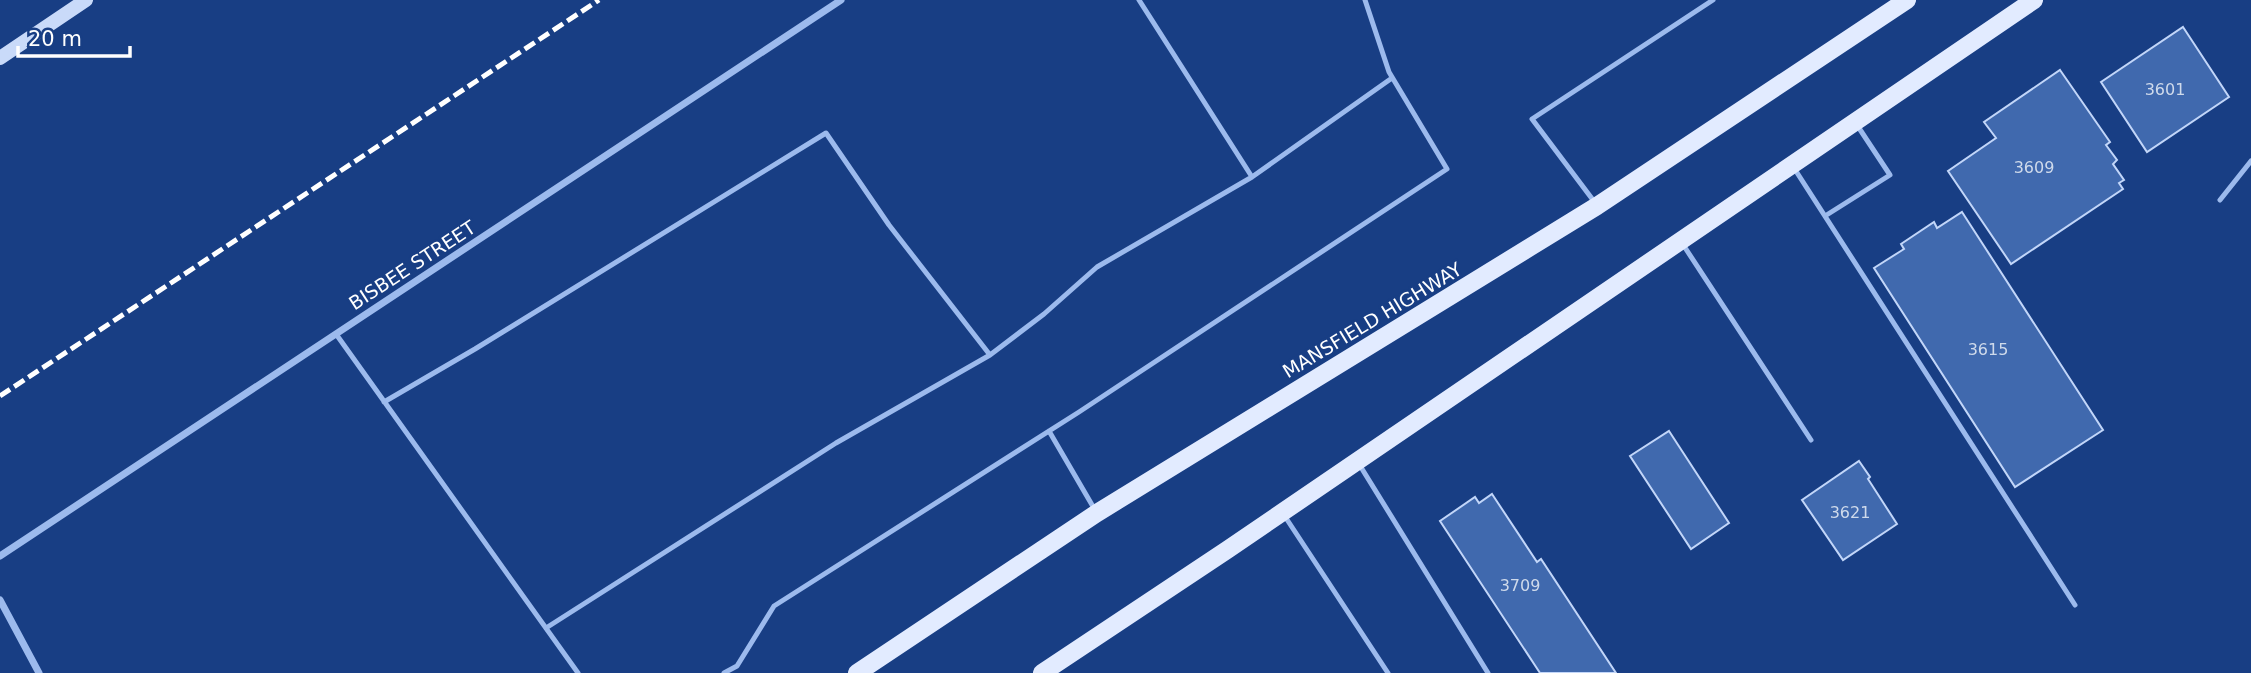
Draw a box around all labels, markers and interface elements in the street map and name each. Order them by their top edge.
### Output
scale bar [18,14,130,58]
text: 20 m [28,27,82,51]
house number: 3601 [2145,80,2185,99]
house number: 3609 [2014,158,2054,177]
street label: BISBEE STREET [345,216,480,314]
street label: MANSFIELD HIGHWAY [1278,258,1466,382]
house number: 3615 [1968,340,2008,359]
house number: 3621 [1830,503,1870,522]
house number: 3709 [1500,576,1540,595]

